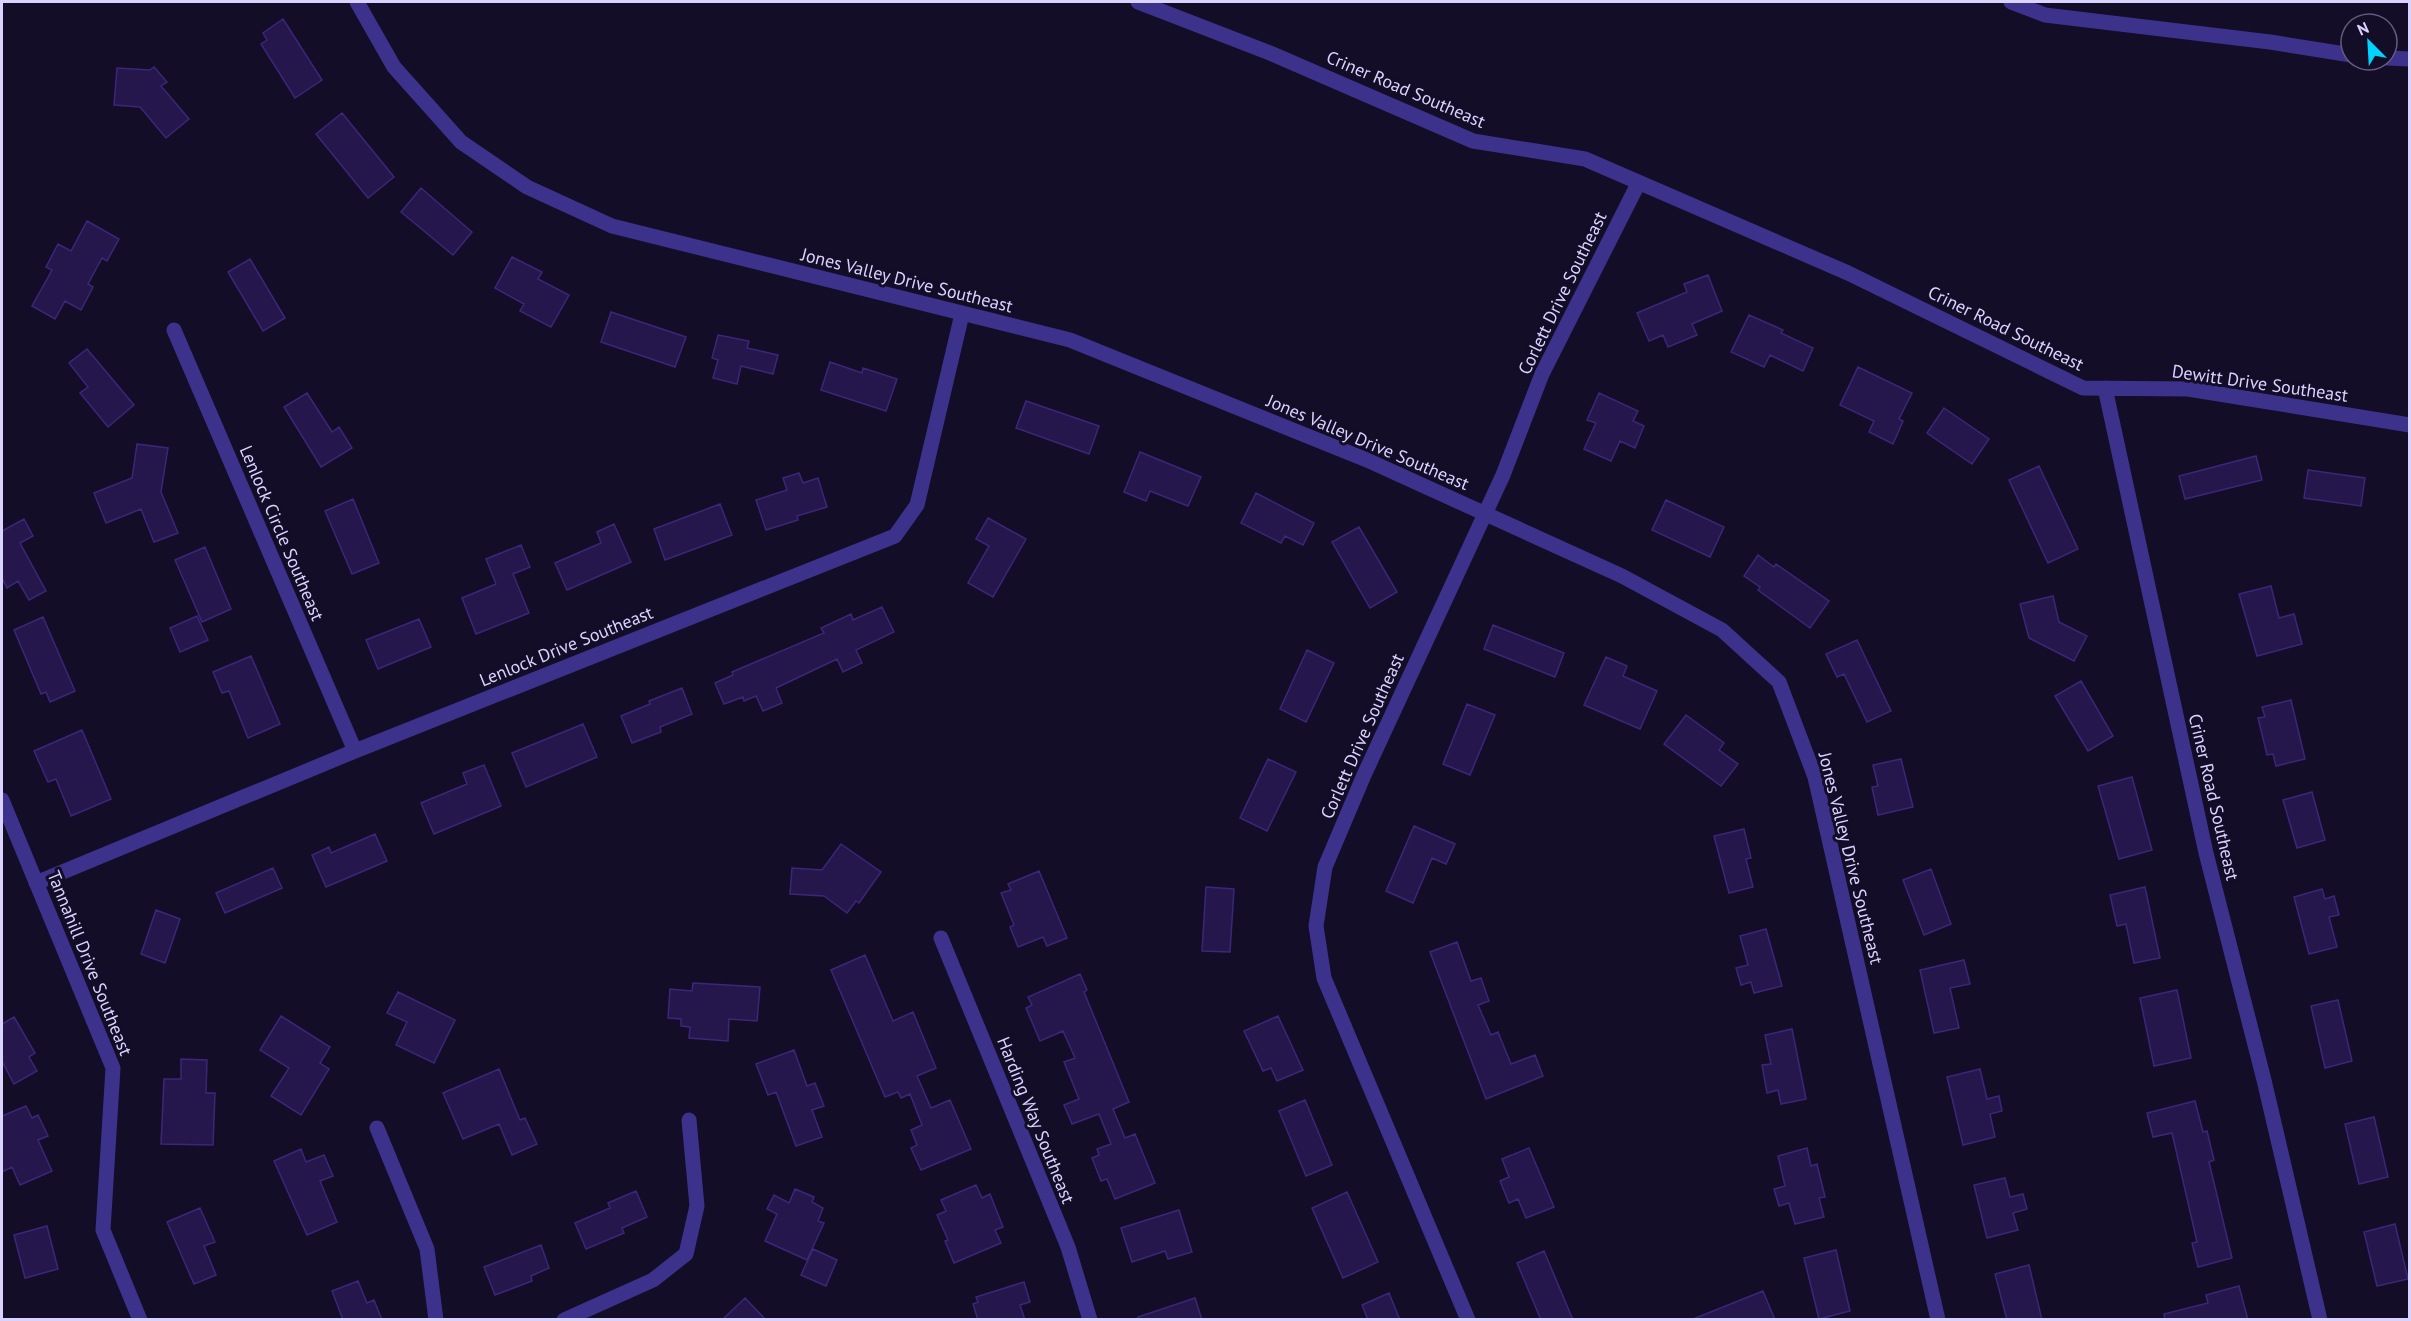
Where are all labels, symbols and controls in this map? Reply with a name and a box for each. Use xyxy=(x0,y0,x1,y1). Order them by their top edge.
north arrow xyxy=(2339,12,2399,72)
text: N xyxy=(2354,17,2372,40)
street label: Criner Road Southeast xyxy=(1323,45,1489,133)
street label: Corlett Drive Southeast xyxy=(1513,208,1611,378)
street label: Jones Valley Drive Southeast xyxy=(798,242,1015,317)
street label: Criner Road Southeast xyxy=(1924,280,2088,376)
street label: Dewitt Drive Southeast xyxy=(2170,359,2350,407)
street label: Jones Valley Drive Southeast xyxy=(1262,389,1473,495)
street label: Lenlock Circle Southeast xyxy=(235,442,329,624)
street label: Lenlock Drive Southeast xyxy=(476,601,656,691)
street label: Corlett Drive Southeast xyxy=(1315,650,1409,822)
street label: Criner Road Southeast xyxy=(2184,711,2244,883)
street label: Jones Valley Drive Southeast xyxy=(1813,749,1888,966)
street label: Tannahill Drive Southeast xyxy=(42,867,138,1059)
street label: Harding Way Southeast xyxy=(992,1033,1080,1207)

